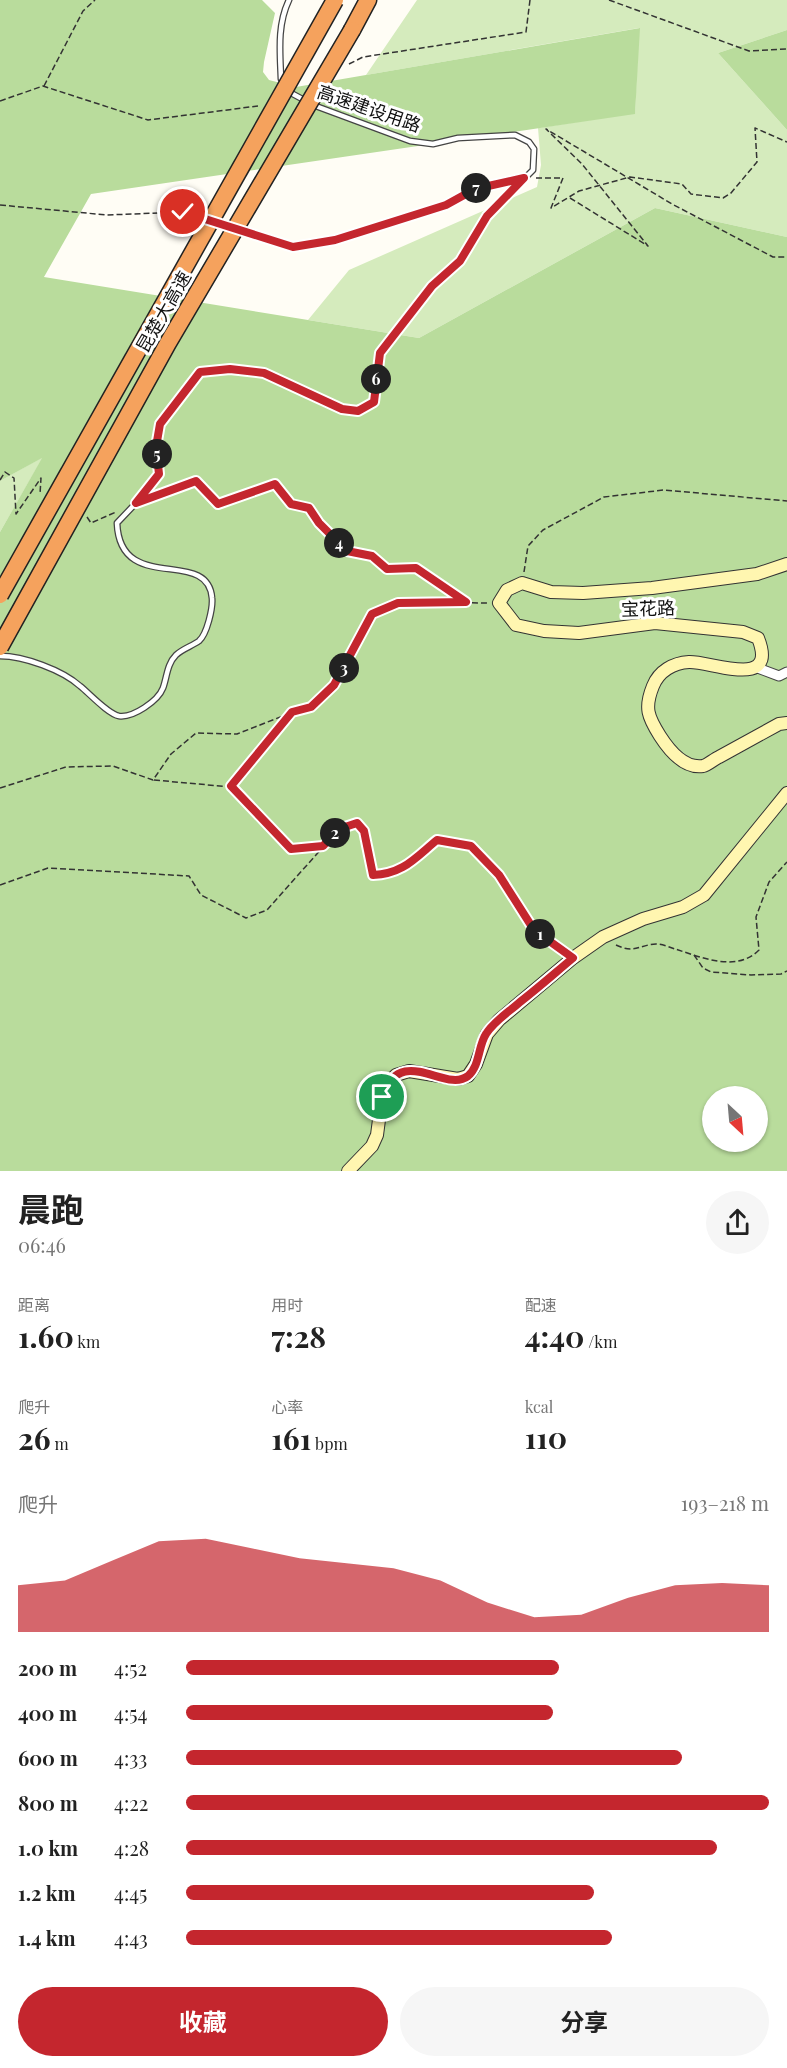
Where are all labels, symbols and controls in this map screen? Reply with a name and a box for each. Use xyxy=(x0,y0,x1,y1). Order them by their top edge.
street label: 高速建设用路 xyxy=(314,79,424,137)
pin: 7 xyxy=(461,173,491,203)
text: 7 xyxy=(472,177,480,198)
pin xyxy=(157,186,208,237)
icon: check xyxy=(166,195,199,228)
street label: 昆楚大高速 xyxy=(130,267,196,356)
pin: 6 xyxy=(361,364,391,394)
text: 6 xyxy=(372,368,380,389)
pin: 5 xyxy=(142,439,172,469)
text: 5 xyxy=(153,443,161,464)
pin: 4 xyxy=(324,528,354,558)
text: 4 xyxy=(335,532,343,553)
street label: 宝花路 xyxy=(621,595,675,621)
pin: 3 xyxy=(329,653,359,683)
text: 3 xyxy=(340,657,348,678)
pin: 2 xyxy=(320,818,350,848)
text: 2 xyxy=(331,822,339,843)
pin: 1 xyxy=(525,919,555,949)
text: 1 xyxy=(537,923,543,944)
pin xyxy=(356,1071,407,1122)
icon: arrive xyxy=(365,1080,398,1113)
north arrow xyxy=(702,1086,768,1152)
map controls xyxy=(702,1086,768,1152)
text: 晨跑 xyxy=(18,1186,84,1230)
button: share xyxy=(706,1191,769,1254)
text: 06:46 xyxy=(18,1231,66,1258)
text: 距离 xyxy=(18,1294,50,1315)
text: 用时 xyxy=(271,1294,303,1315)
text: 配速 xyxy=(525,1294,557,1315)
text: 1.60 xyxy=(18,1316,74,1356)
text: 7:28 xyxy=(271,1316,326,1356)
text: 4:40 xyxy=(525,1316,584,1356)
text: km xyxy=(74,1331,100,1352)
text: /km xyxy=(584,1331,617,1352)
text: 爬升 xyxy=(18,1396,50,1417)
text: 心率 xyxy=(271,1396,303,1417)
text: kcal xyxy=(525,1396,553,1417)
text: 110 xyxy=(525,1417,567,1457)
text: 26 xyxy=(18,1418,51,1458)
text: 161 xyxy=(271,1418,311,1458)
text: m xyxy=(51,1433,69,1454)
text: bpm xyxy=(311,1433,348,1454)
text: 193–218 m xyxy=(681,1489,769,1516)
text: 爬升 xyxy=(18,1490,58,1517)
text: 200 m xyxy=(18,1654,77,1681)
text: 4:52 xyxy=(114,1654,147,1681)
text: 400 m xyxy=(18,1699,77,1726)
text: 4:54 xyxy=(114,1699,147,1726)
text: 600 m xyxy=(18,1744,78,1771)
text: 4:33 xyxy=(114,1744,147,1771)
text: 800 m xyxy=(18,1789,78,1816)
text: 4:22 xyxy=(114,1789,148,1816)
text: 1.0 km xyxy=(18,1834,78,1861)
text: 4:28 xyxy=(114,1834,149,1861)
text: 1.2 km xyxy=(18,1879,76,1906)
text: 4:45 xyxy=(114,1879,147,1906)
text: 1.4 km xyxy=(18,1924,76,1951)
text: 4:43 xyxy=(114,1924,148,1951)
button: 收藏 xyxy=(18,1987,388,2056)
button: 分享 xyxy=(400,1987,769,2056)

